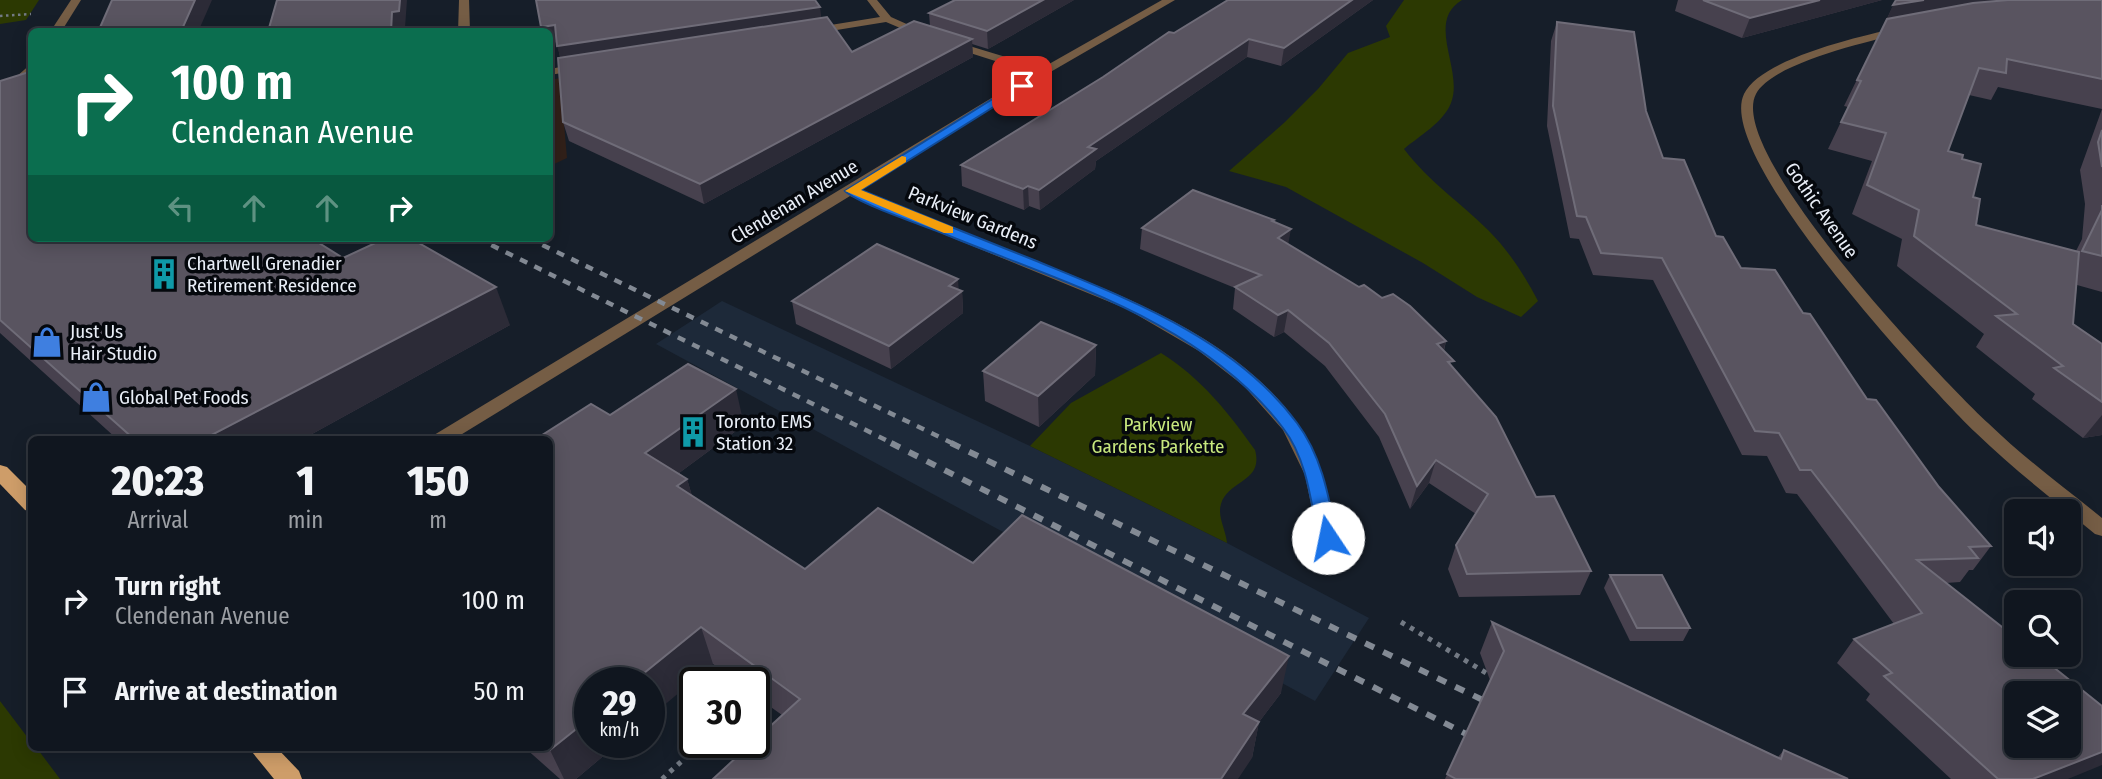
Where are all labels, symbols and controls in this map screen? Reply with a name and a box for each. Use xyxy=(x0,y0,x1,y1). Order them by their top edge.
text: 100 m xyxy=(171,53,293,112)
icon: right xyxy=(56,56,147,147)
pin xyxy=(992,56,1052,116)
icon: arrive xyxy=(1003,67,1041,105)
text: Clendenan Avenue xyxy=(171,113,414,151)
street label: Clendenan Avenue xyxy=(727,154,862,248)
street label: Gothic Avenue xyxy=(1780,158,1863,263)
street label: Parkview Gardens xyxy=(905,181,1041,254)
icon: left xyxy=(162,189,200,227)
icon: ahead xyxy=(235,189,273,227)
icon: ahead xyxy=(308,189,346,227)
icon: right xyxy=(381,189,419,227)
place label: Chartwell Grenadier Retirement Residence xyxy=(187,252,357,297)
building icon: Chartwell Grenadier Retirement Residence xyxy=(147,257,181,291)
place label: Just Us Hair Studio xyxy=(70,320,157,365)
shop icon: Just Us Hair Studio xyxy=(30,325,64,359)
shop icon: Global Pet Foods xyxy=(79,380,113,414)
place label: Global Pet Foods xyxy=(119,386,249,409)
place label: Toronto EMS Station 32 xyxy=(716,410,812,455)
park label: Parkview Gardens Parkette xyxy=(1092,413,1224,458)
building icon: Toronto EMS Station 32 xyxy=(676,415,710,449)
text: 20:23 xyxy=(112,456,204,506)
text: 1 xyxy=(296,456,315,506)
text: 150 xyxy=(407,456,469,506)
map controls xyxy=(2004,499,2081,758)
button: sound xyxy=(2004,499,2081,576)
position arrow xyxy=(1291,501,1365,575)
text: Arrival xyxy=(127,506,188,534)
text: min xyxy=(288,506,323,534)
text: m xyxy=(429,506,447,534)
text: Turn right xyxy=(115,571,221,602)
icon: right xyxy=(56,582,94,620)
text: 100 m xyxy=(462,585,525,616)
button: search xyxy=(2004,590,2081,667)
text: Clendenan Avenue xyxy=(115,602,290,630)
speed limit sign: 30 xyxy=(679,667,770,758)
icon: arrive xyxy=(56,673,94,711)
text: Arrive at destination xyxy=(115,676,338,707)
text: 50 m xyxy=(473,676,525,707)
button: layers xyxy=(2004,681,2081,758)
text: 29 xyxy=(602,682,637,724)
text: km/h xyxy=(599,719,640,741)

